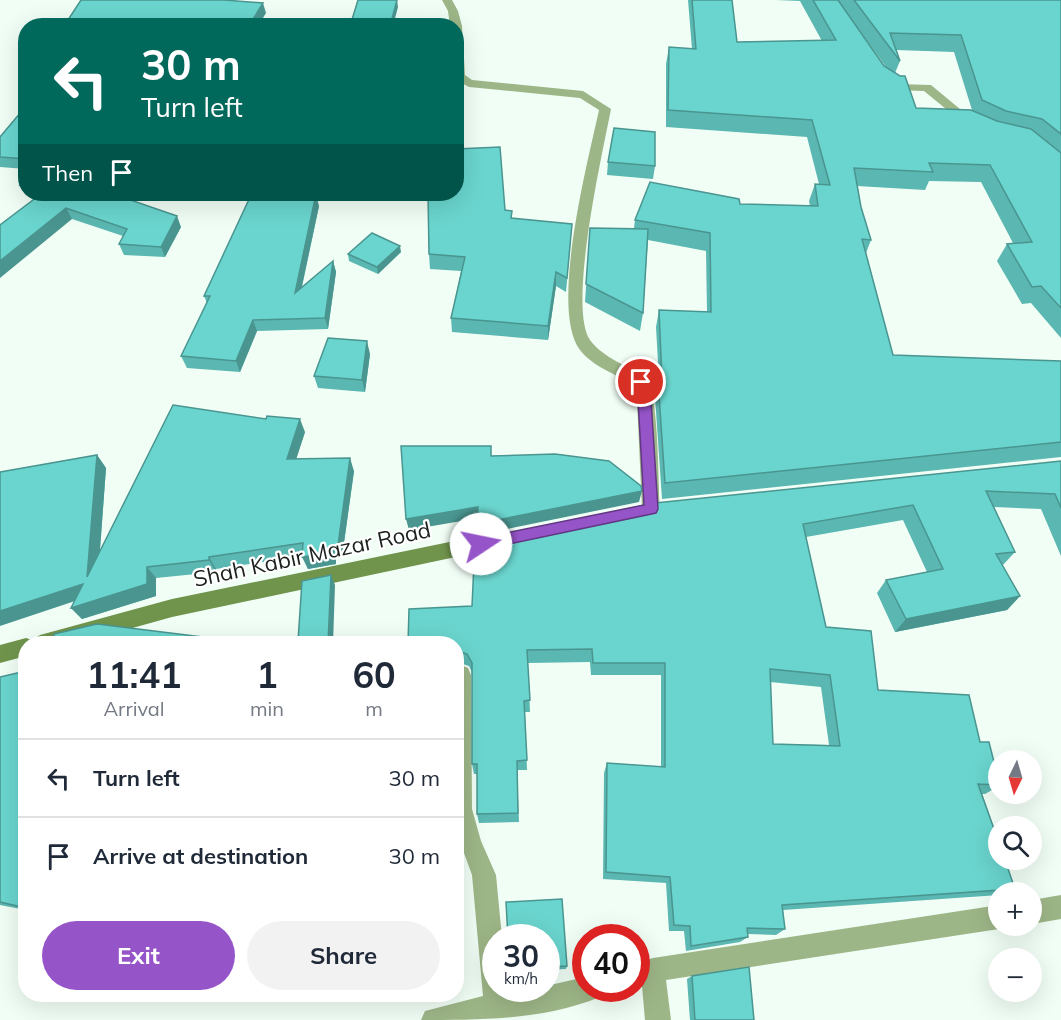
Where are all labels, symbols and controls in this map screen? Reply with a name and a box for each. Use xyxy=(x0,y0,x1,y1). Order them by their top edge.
text: 30 m xyxy=(141,38,241,91)
icon: left xyxy=(42,42,120,120)
text: Turn left xyxy=(141,90,243,124)
icon: arrive xyxy=(105,156,138,189)
text: Then xyxy=(42,159,93,187)
pin xyxy=(615,356,666,407)
icon: arrive xyxy=(624,365,657,398)
position arrow xyxy=(449,512,513,576)
street label: Shah Kabir Mazar Road xyxy=(191,515,433,593)
text: 11:41 xyxy=(86,652,182,697)
text: 1 xyxy=(256,652,278,697)
text: 60 xyxy=(352,652,396,697)
text: Arrival xyxy=(103,696,165,721)
text: min xyxy=(250,696,284,721)
text: m xyxy=(365,696,383,721)
north arrow xyxy=(988,750,1042,804)
map controls xyxy=(988,750,1042,1002)
icon: left xyxy=(42,762,75,795)
text: Turn left xyxy=(93,764,180,792)
text: 30 m xyxy=(389,764,440,792)
button: search xyxy=(988,816,1042,870)
icon: arrive xyxy=(42,840,75,873)
text: Arrive at destination xyxy=(93,842,308,870)
text: 30 m xyxy=(389,842,440,870)
button: + xyxy=(988,882,1042,936)
button: Exit xyxy=(42,921,235,990)
button: Share xyxy=(247,921,440,990)
speed limit sign: 40 xyxy=(572,924,650,1002)
text: 30 xyxy=(503,937,539,975)
button: − xyxy=(988,948,1042,1002)
text: km/h xyxy=(504,969,538,988)

